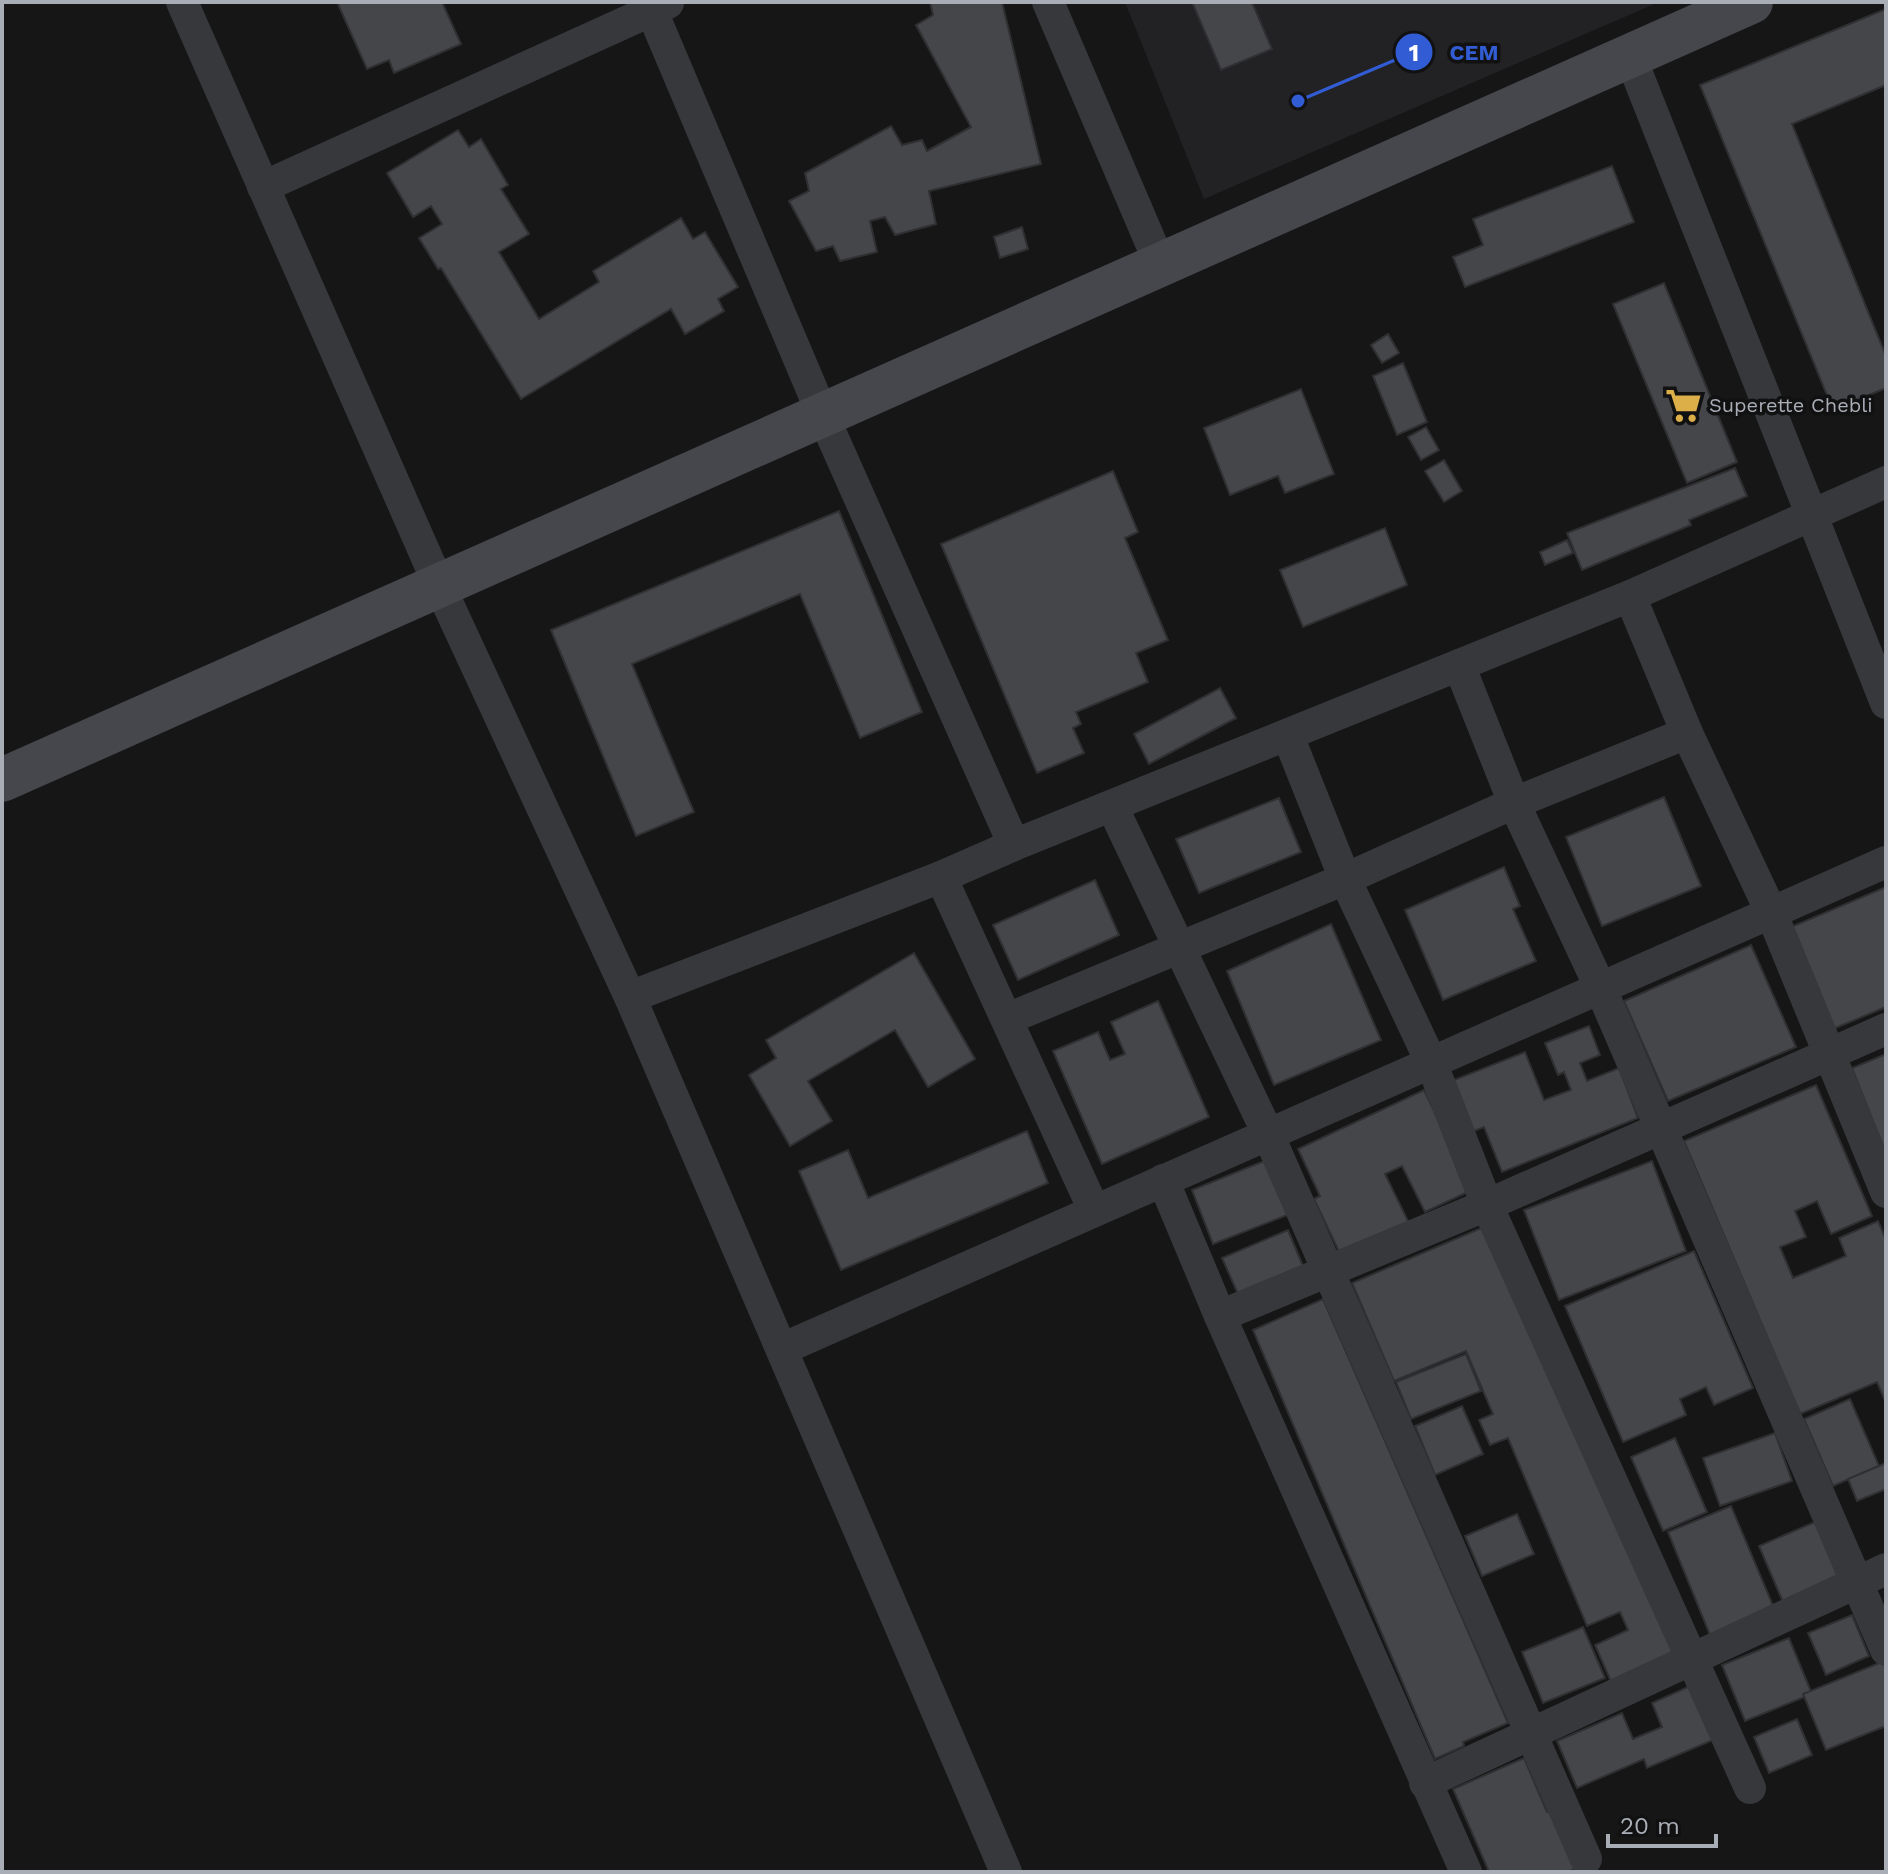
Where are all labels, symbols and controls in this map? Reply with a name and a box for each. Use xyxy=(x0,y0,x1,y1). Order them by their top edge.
callout: CEM xyxy=(1394,29,1515,75)
text: 1 xyxy=(1409,39,1419,67)
text: CEM xyxy=(1450,40,1498,65)
supermarket icon: Superette Chebli xyxy=(1664,386,1702,424)
place label: Superette Chebli xyxy=(1709,393,1873,417)
scale bar xyxy=(1608,1798,1716,1848)
text: 20 m xyxy=(1620,1812,1680,1840)

